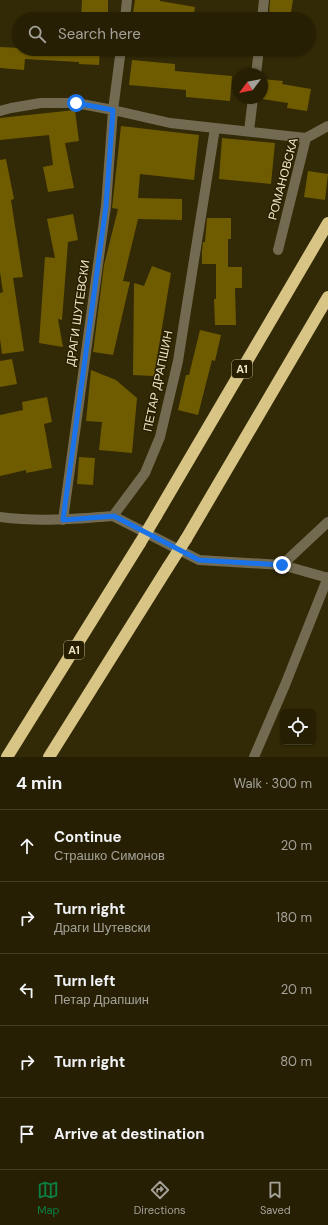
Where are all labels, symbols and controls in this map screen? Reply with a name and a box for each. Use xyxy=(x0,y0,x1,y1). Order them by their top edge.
search box xyxy=(12,12,316,56)
icon: search xyxy=(26,23,48,45)
text: Search here xyxy=(58,24,141,44)
north arrow xyxy=(232,68,268,104)
route start xyxy=(67,94,85,112)
street label: РОМАНОВСКА xyxy=(264,136,302,222)
street label: ДРАГИ ШУТЕВСКИ xyxy=(63,259,93,367)
street label: ПЕТАР ДРАПШИН xyxy=(139,329,177,433)
road number: A1 xyxy=(232,360,252,378)
route end xyxy=(273,556,291,574)
road number: A1 xyxy=(64,641,84,659)
map controls xyxy=(280,709,316,745)
button: locate xyxy=(280,709,316,745)
text: 4 min xyxy=(16,772,62,794)
text: Walk · 300 m xyxy=(234,775,312,792)
text: Continue xyxy=(54,827,122,847)
icon: ahead xyxy=(16,835,38,857)
text: 20 m xyxy=(281,837,312,854)
text: Страшко Симонов xyxy=(54,847,165,864)
text: Turn right xyxy=(54,899,125,919)
icon: right xyxy=(16,907,38,929)
text: 180 m xyxy=(276,909,312,926)
text: Драги Шутевски xyxy=(54,919,150,936)
text: Turn left xyxy=(54,971,115,991)
icon: left xyxy=(16,979,38,1001)
text: 20 m xyxy=(281,981,312,998)
text: Петар Драпшин xyxy=(54,991,149,1008)
icon: right xyxy=(16,1051,38,1073)
text: Turn right xyxy=(54,1052,125,1072)
text: 80 m xyxy=(280,1053,312,1070)
icon: arrive xyxy=(16,1123,38,1145)
text: Arrive at destination xyxy=(54,1124,205,1144)
tab: Map xyxy=(37,1179,59,1217)
tab: Directions xyxy=(134,1179,186,1217)
tab: Saved xyxy=(260,1179,291,1217)

